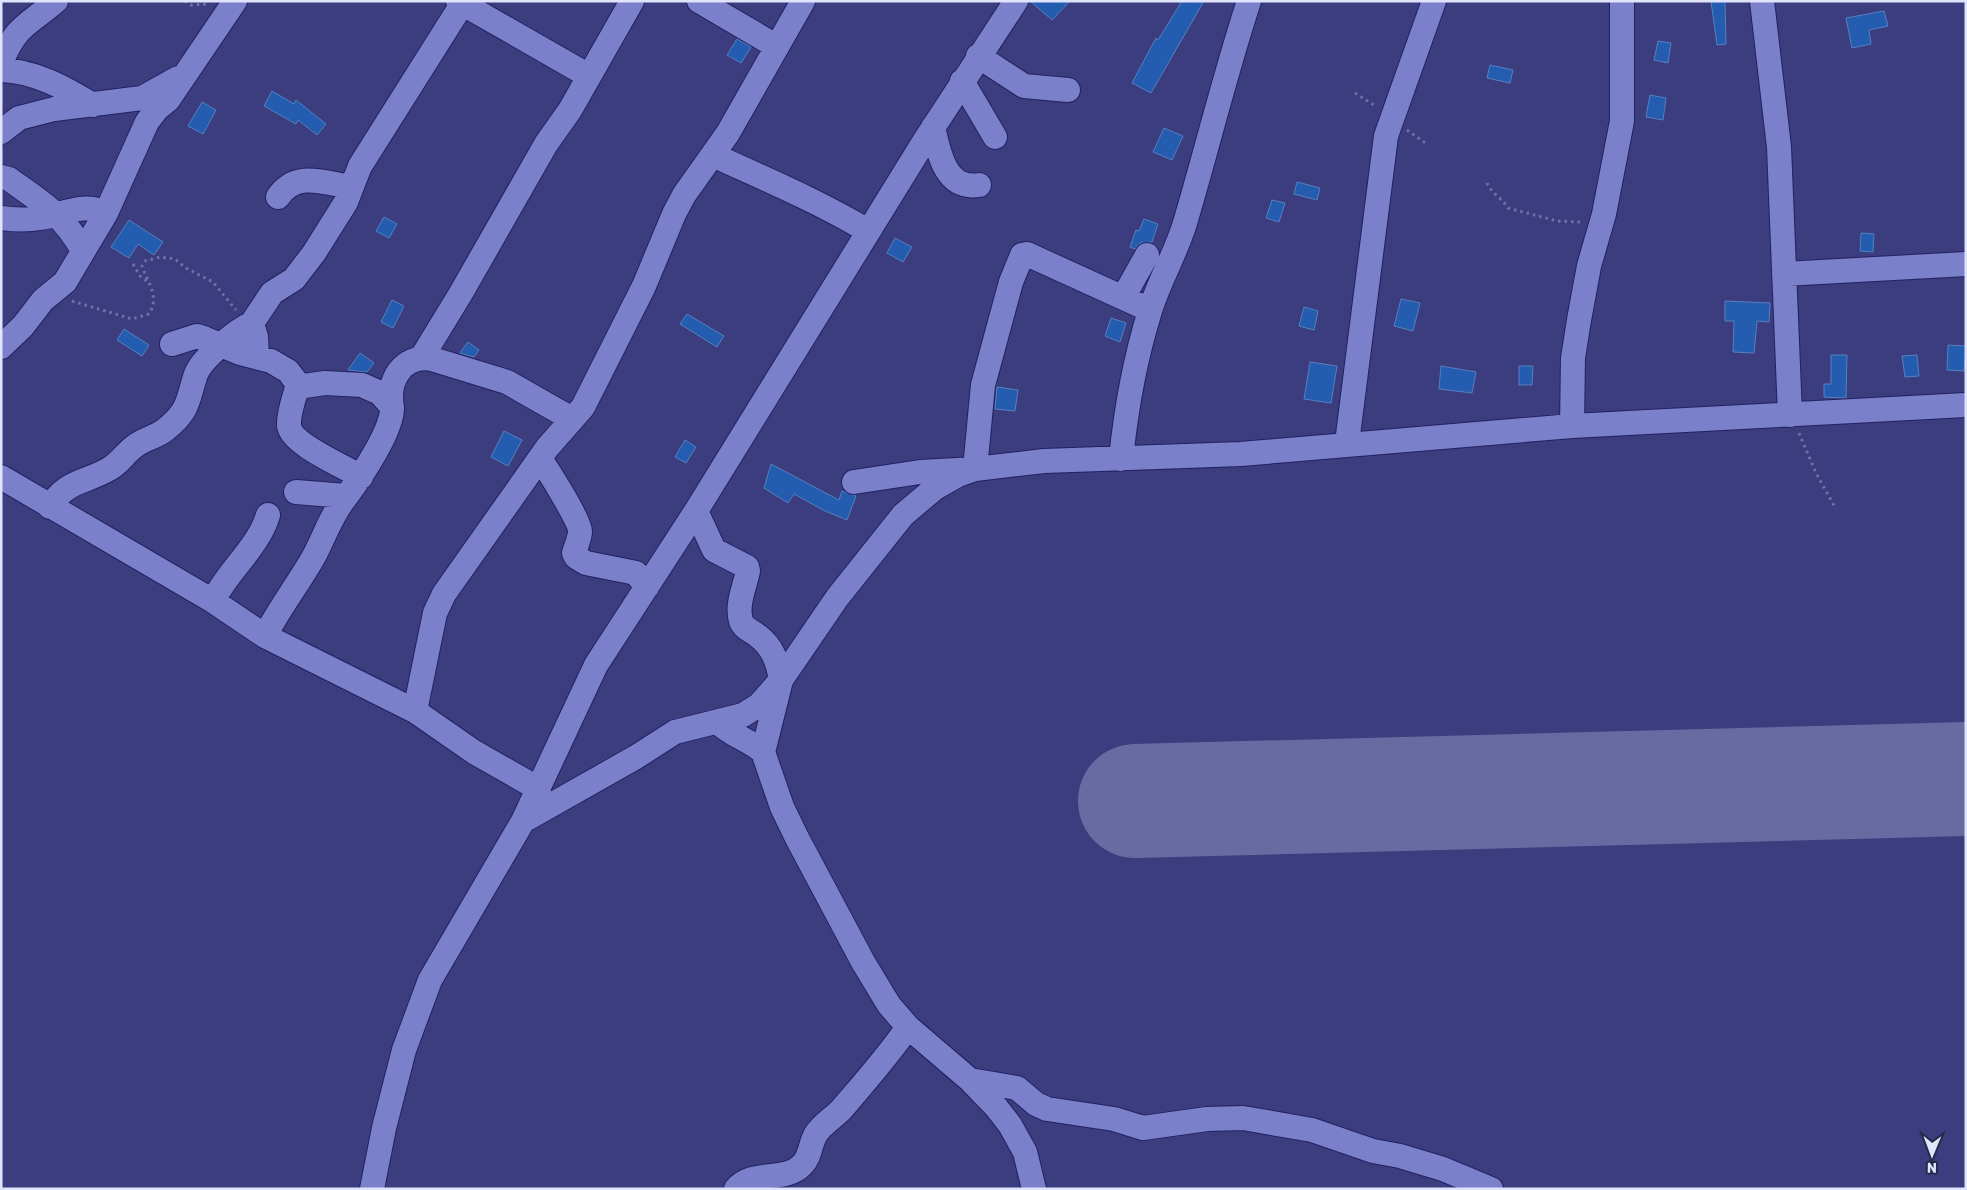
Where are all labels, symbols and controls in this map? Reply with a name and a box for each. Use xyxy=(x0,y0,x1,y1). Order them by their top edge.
north arrow xyxy=(1907,1130,1957,1180)
text: N xyxy=(1927,1159,1937,1176)

